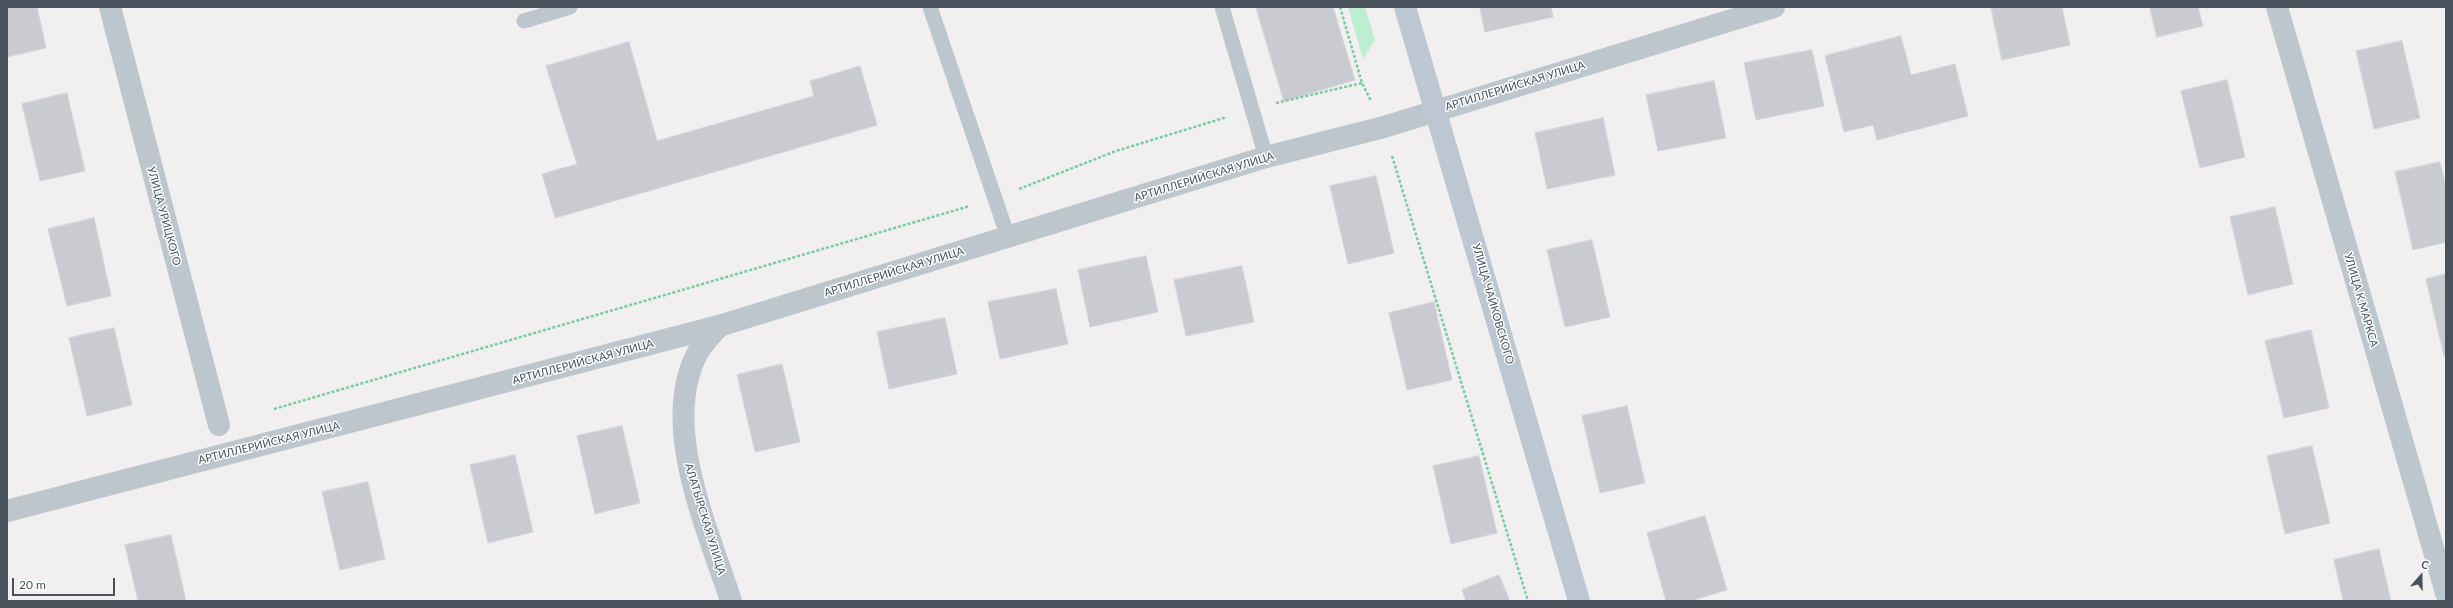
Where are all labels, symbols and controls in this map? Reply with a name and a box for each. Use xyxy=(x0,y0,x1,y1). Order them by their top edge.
street label: АРТИЛЛЕРИЙСКАЯ УЛИЦА xyxy=(1443,58,1587,114)
street label: АРТИЛЛЕРИЙСКАЯ УЛИЦА xyxy=(1132,149,1276,205)
street label: УЛИЦА УРИЦКОГО xyxy=(144,165,184,267)
street label: УЛИЦА ЧАЙКОВСКОГО xyxy=(1469,242,1517,366)
street label: АРТИЛЛЕРИЙСКАЯ УЛИЦА xyxy=(822,244,966,300)
street label: УЛИЦА К.МАРКСА xyxy=(2341,251,2381,349)
street label: АРТИЛЛЕРИЙСКАЯ УЛИЦА xyxy=(511,337,655,387)
street label: АРТИЛЛЕРИЙСКАЯ УЛИЦА xyxy=(197,419,341,467)
street label: АЛАТЫРСКАЯ УЛИЦА xyxy=(682,462,728,576)
north arrow xyxy=(2401,556,2441,596)
text: С xyxy=(2420,557,2431,572)
scale bar xyxy=(14,570,117,596)
text: 20 m xyxy=(19,577,46,592)

